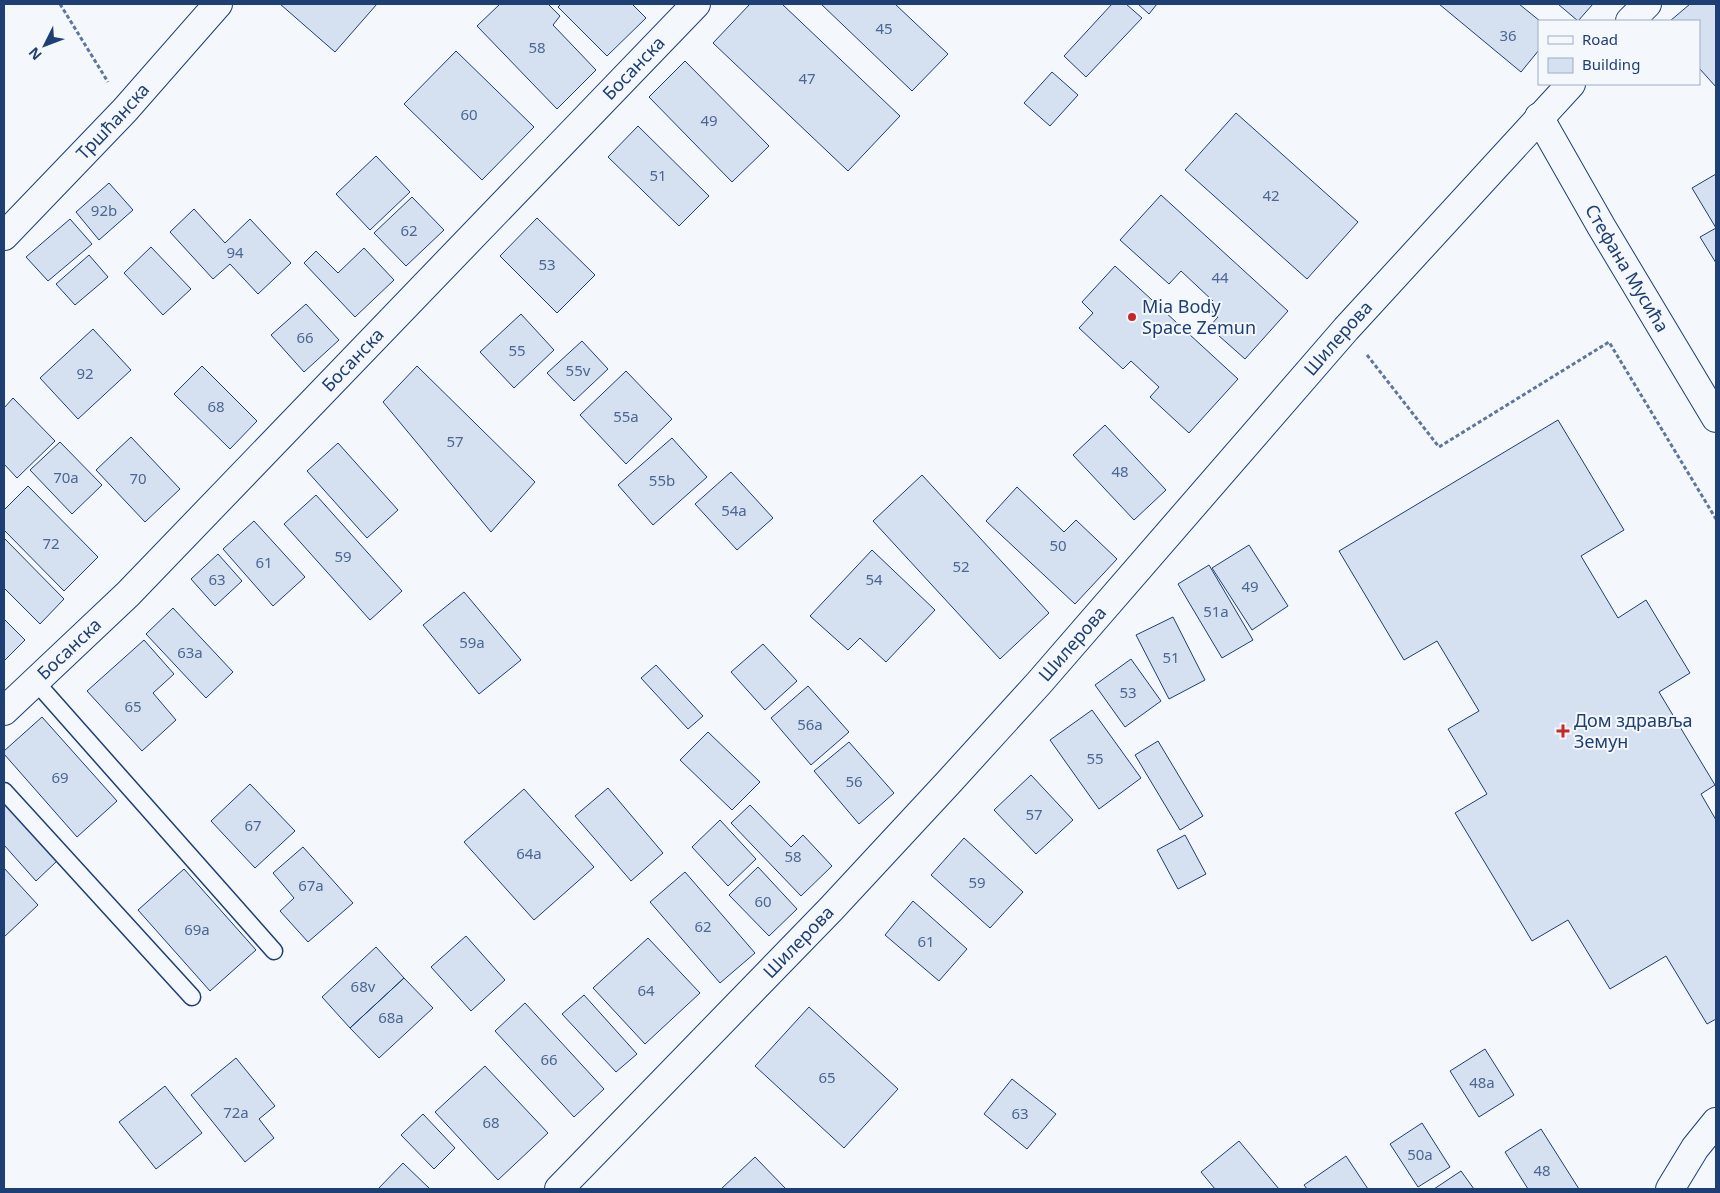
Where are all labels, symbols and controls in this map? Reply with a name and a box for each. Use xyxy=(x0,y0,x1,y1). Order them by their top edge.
house number: 45 xyxy=(875,18,893,38)
north arrow xyxy=(20,20,70,70)
legend xyxy=(1538,20,1700,85)
house number: 36 xyxy=(1499,25,1517,45)
text: Road xyxy=(1582,29,1618,49)
street label: Босанска xyxy=(597,31,670,105)
house number: 58 xyxy=(528,37,546,57)
text: N xyxy=(24,43,46,65)
text: Building xyxy=(1582,54,1640,74)
house number: 47 xyxy=(798,68,816,88)
street label: Тршћанска xyxy=(71,78,154,165)
house number: 60 xyxy=(460,104,478,124)
house number: 49 xyxy=(700,110,718,130)
house number: 51 xyxy=(649,165,667,185)
house number: 42 xyxy=(1262,185,1280,205)
house number: 92b xyxy=(91,200,117,220)
street label: Стефана Мусића xyxy=(1580,200,1675,336)
house number: 62 xyxy=(400,220,418,240)
house number: 94 xyxy=(226,242,244,262)
house number: 53 xyxy=(538,254,556,274)
house number: 44 xyxy=(1211,267,1229,287)
place label: Mia Body Space Zemun xyxy=(1142,294,1256,339)
street label: Шилерова xyxy=(1298,295,1377,380)
marker: Mia Body Space Zemun xyxy=(1126,311,1138,323)
street label: Босанска xyxy=(316,322,389,397)
house number: 66 xyxy=(296,327,314,347)
house number: 55 xyxy=(508,340,526,360)
house number: 55v xyxy=(566,360,591,380)
house number: 92 xyxy=(76,363,94,383)
house number: 68 xyxy=(207,396,225,416)
house number: 55a xyxy=(613,406,639,426)
house number: 57 xyxy=(446,431,464,451)
house number: 48 xyxy=(1111,461,1129,481)
house number: 70a xyxy=(53,467,79,487)
house number: 70 xyxy=(129,468,147,488)
house number: 55b xyxy=(649,470,675,490)
house number: 54a xyxy=(721,500,747,520)
house number: 72 xyxy=(42,533,60,553)
house number: 50 xyxy=(1049,535,1067,555)
house number: 59 xyxy=(334,546,352,566)
house number: 61 xyxy=(255,552,273,572)
house number: 52 xyxy=(952,556,970,576)
house number: 63 xyxy=(208,569,226,589)
house number: 54 xyxy=(865,569,883,589)
house number: 49 xyxy=(1241,576,1259,596)
street label: Шилерова xyxy=(1033,601,1111,686)
house number: 51a xyxy=(1203,601,1229,621)
street label: Босанска xyxy=(32,612,106,685)
house number: 59a xyxy=(459,632,485,652)
house number: 63a xyxy=(177,642,203,662)
house number: 51 xyxy=(1162,647,1180,667)
house number: 53 xyxy=(1119,682,1137,702)
house number: 65 xyxy=(124,696,142,716)
place label: Дом здравља Земун xyxy=(1574,708,1693,753)
house number: 56a xyxy=(797,714,823,734)
marker: Дом здравља Земун xyxy=(1556,724,1570,738)
house number: 55 xyxy=(1086,748,1104,768)
house number: 69 xyxy=(51,767,69,787)
house number: 56 xyxy=(845,771,863,791)
house number: 57 xyxy=(1025,804,1043,824)
house number: 67 xyxy=(244,815,262,835)
house number: 64a xyxy=(516,843,542,863)
house number: 58 xyxy=(784,846,802,866)
house number: 59 xyxy=(968,872,986,892)
house number: 67a xyxy=(298,875,324,895)
house number: 60 xyxy=(754,891,772,911)
street label: Шилерова xyxy=(757,900,839,983)
house number: 62 xyxy=(694,916,712,936)
house number: 69a xyxy=(184,919,210,939)
house number: 61 xyxy=(917,931,935,951)
house number: 68v xyxy=(351,976,376,996)
house number: 64 xyxy=(637,980,655,1000)
house number: 68a xyxy=(378,1007,404,1027)
house number: 66 xyxy=(540,1049,558,1069)
house number: 65 xyxy=(818,1067,836,1087)
house number: 48a xyxy=(1469,1072,1495,1092)
house number: 72a xyxy=(223,1102,249,1122)
house number: 63 xyxy=(1011,1103,1029,1123)
house number: 68 xyxy=(482,1112,500,1132)
house number: 50a xyxy=(1407,1144,1433,1164)
house number: 48 xyxy=(1533,1160,1551,1180)

